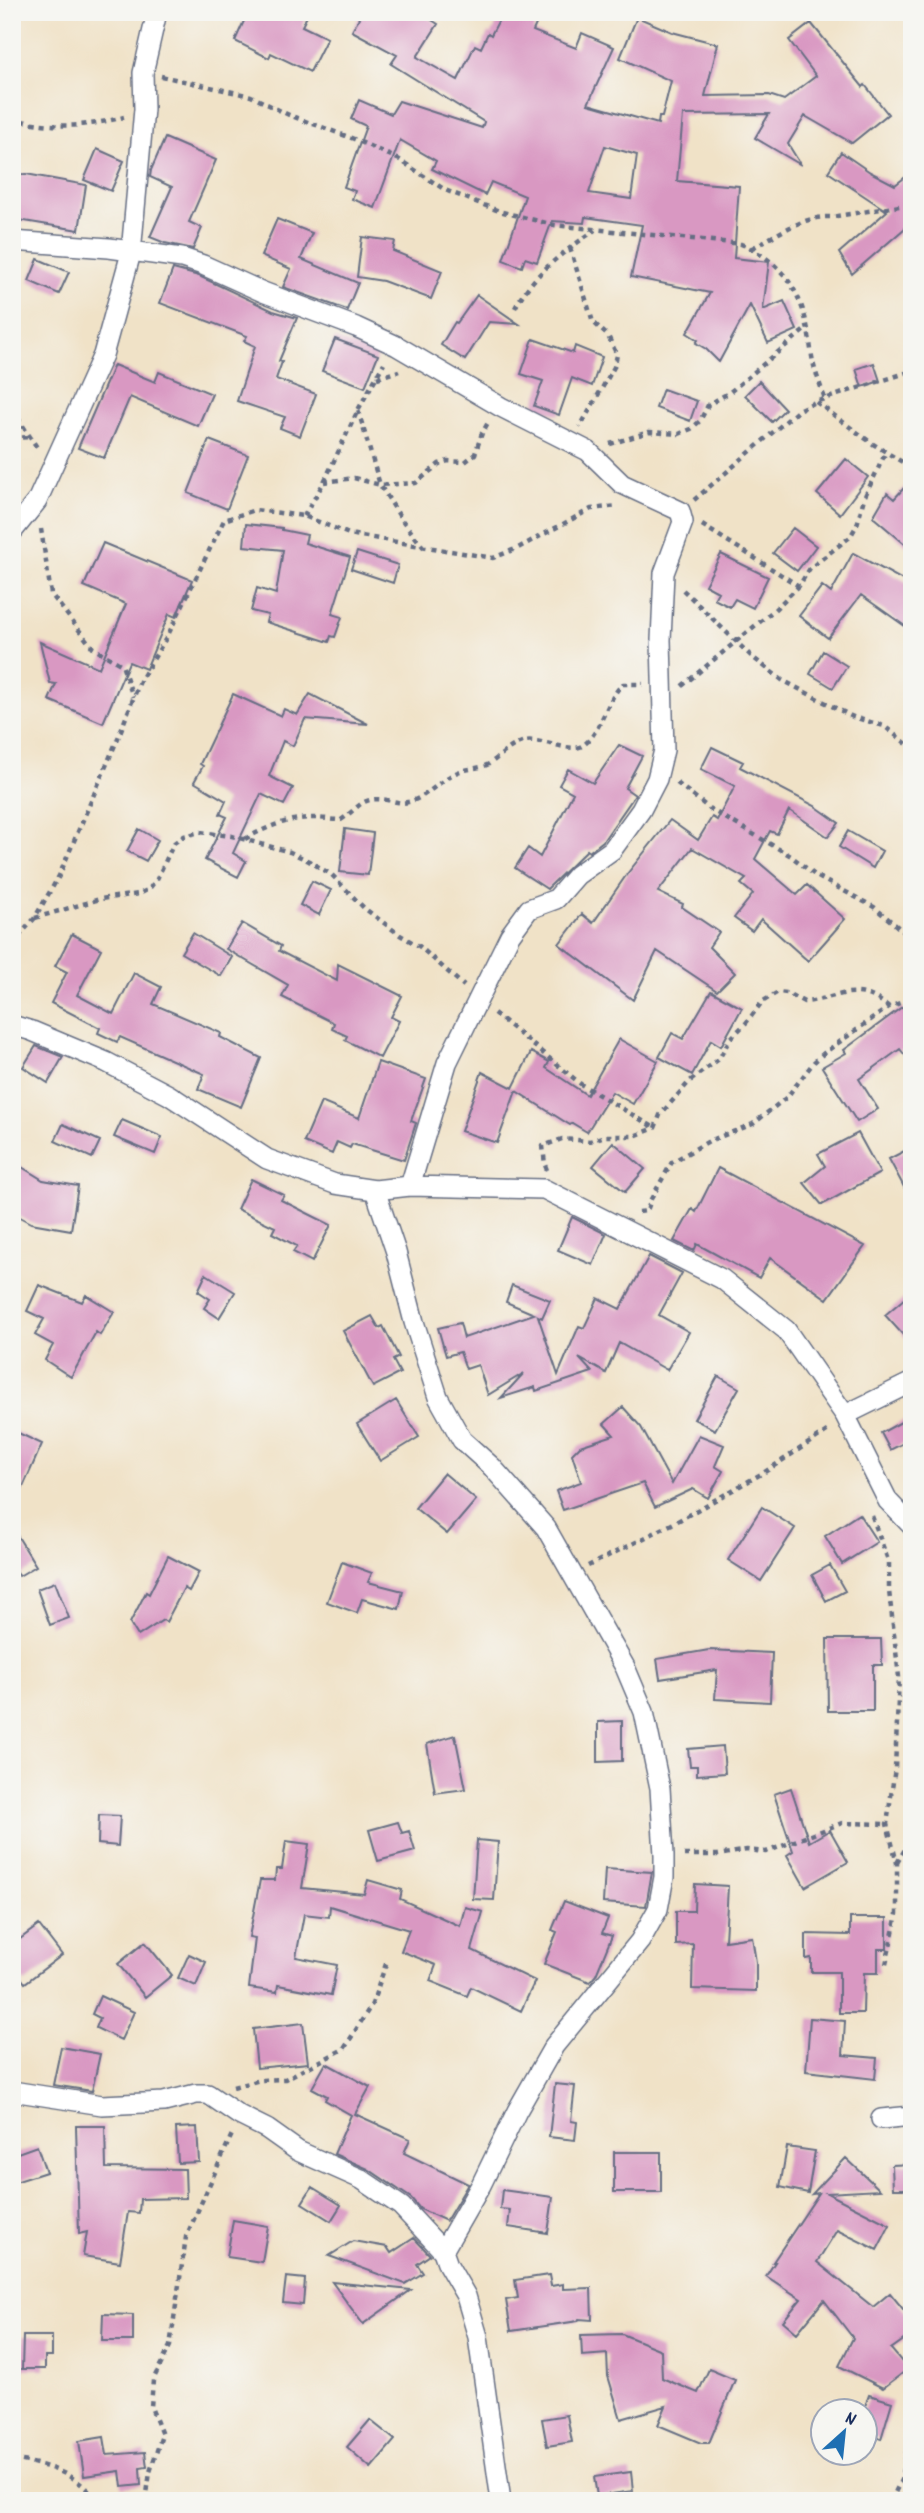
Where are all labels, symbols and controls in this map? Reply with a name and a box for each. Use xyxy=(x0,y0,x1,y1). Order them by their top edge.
north arrow xyxy=(808,2398,878,2468)
text: N xyxy=(840,2406,860,2434)

